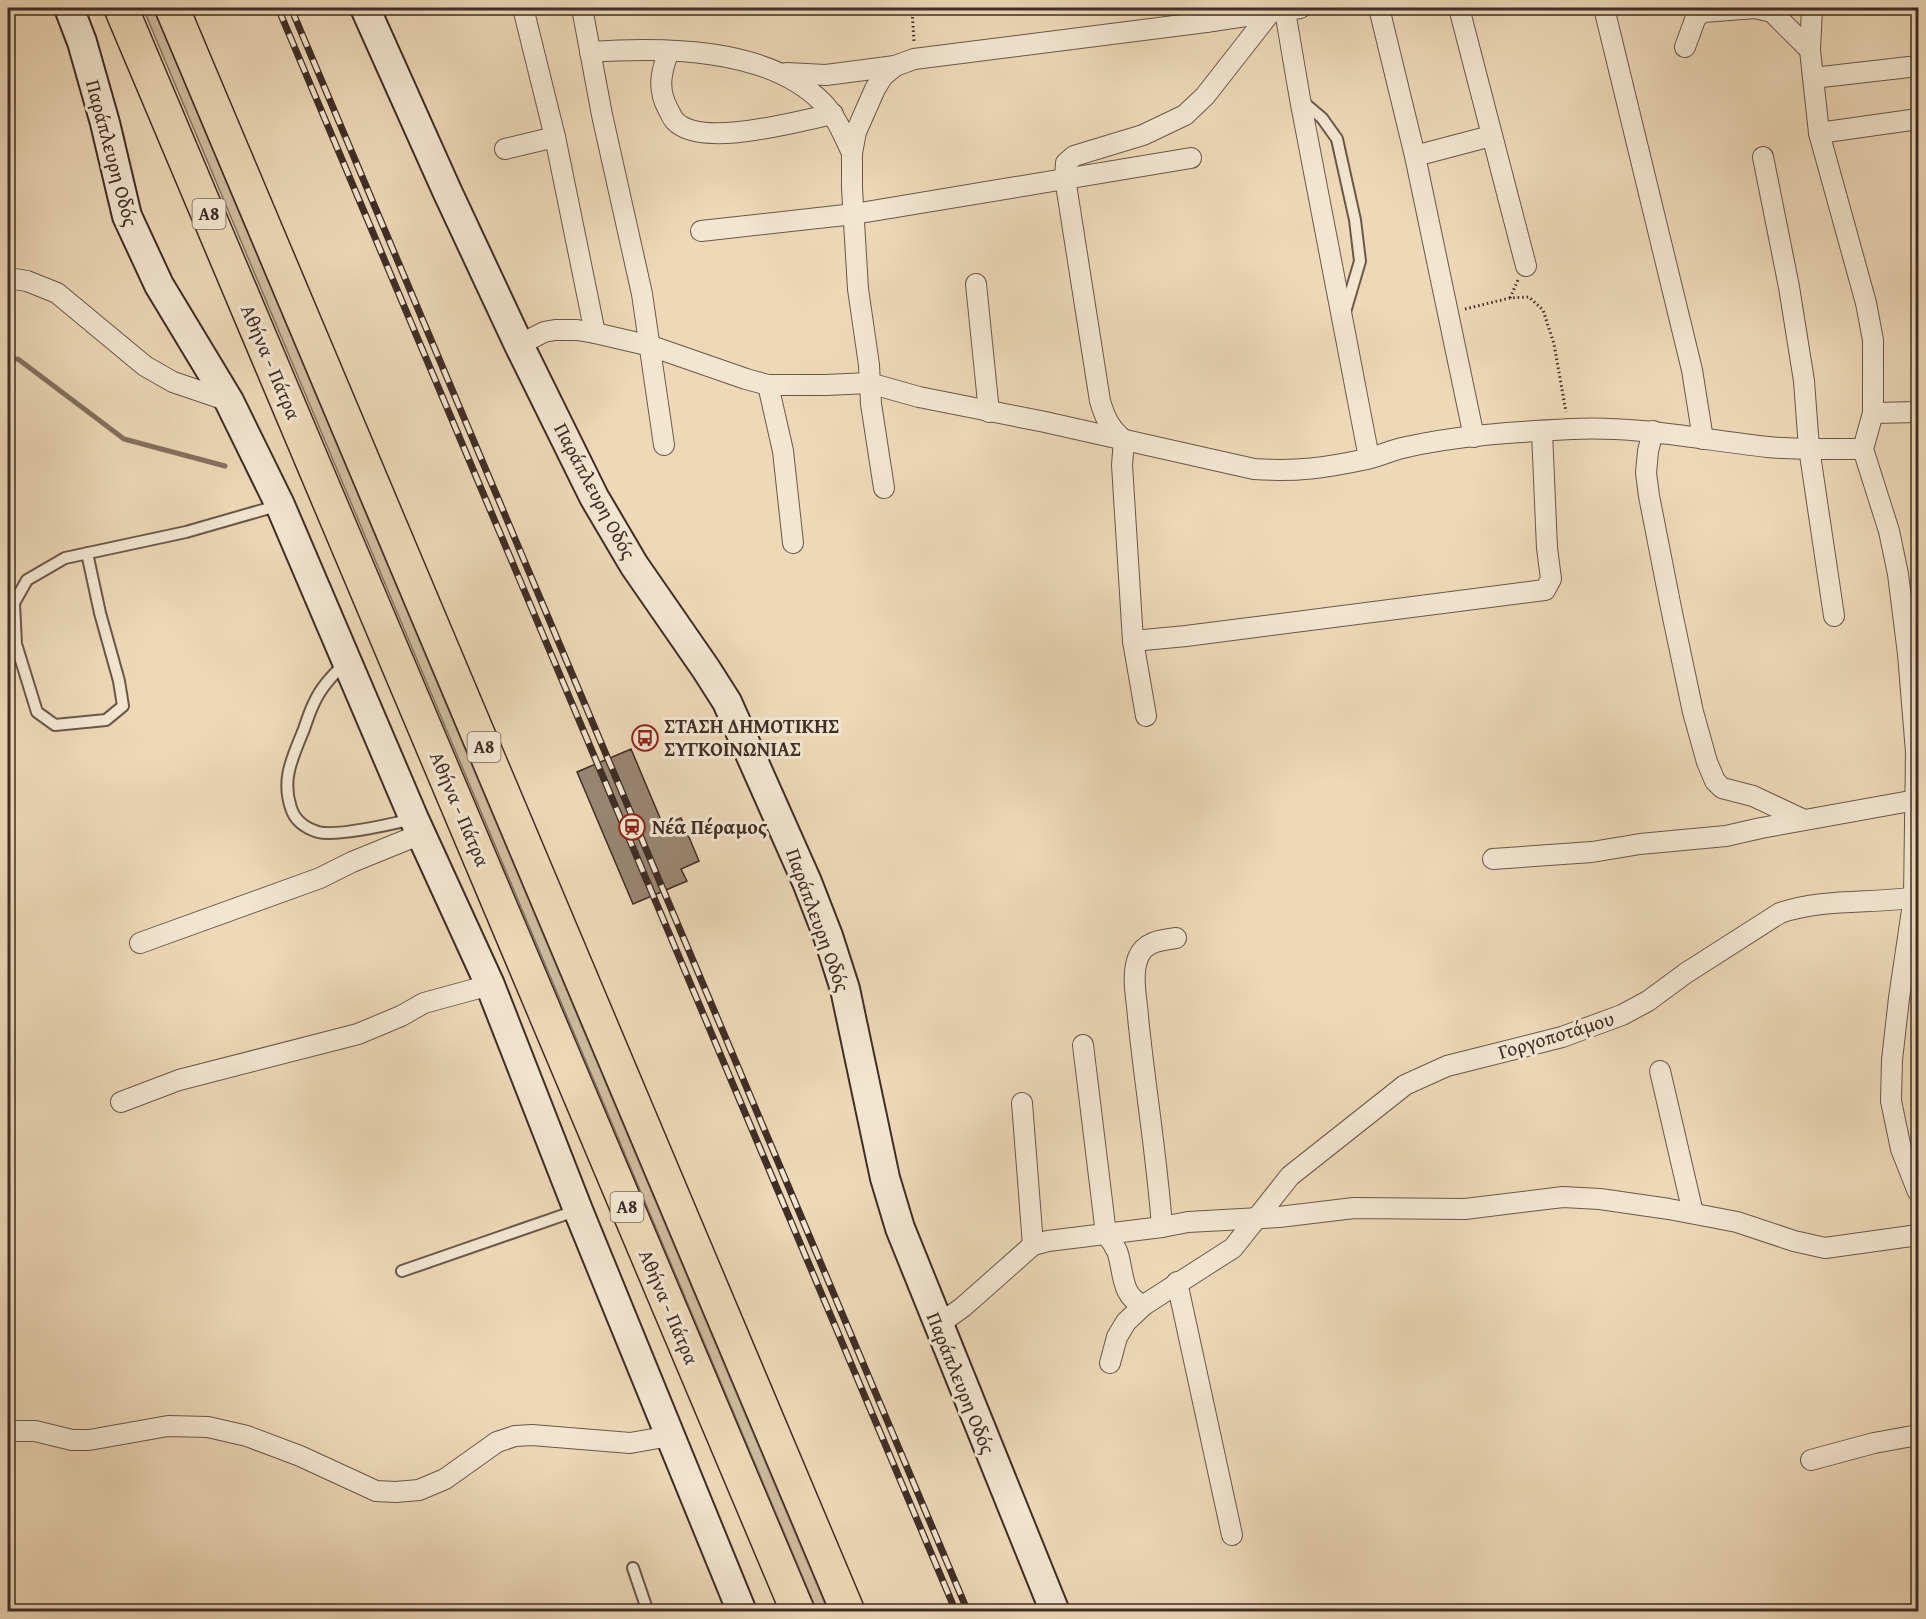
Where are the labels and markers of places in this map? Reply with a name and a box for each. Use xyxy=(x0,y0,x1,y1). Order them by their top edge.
place label: ΣΤΑΣΗ ΔΗΜΟΤΙΚΗΣ ΣΥΓΚΟΙΝΩΝΙΑΣ xyxy=(664,711,839,763)
bus stop icon: ΣΤΑΣΗ ΔΗΜΟΤΙΚΗΣ ΣΥΓΚΟΙΝΩΝΙΑΣ xyxy=(630,723,660,753)
station icon: Νέα Πέραμος xyxy=(617,812,647,842)
place label: Νέα Πέραμος xyxy=(652,812,768,841)

